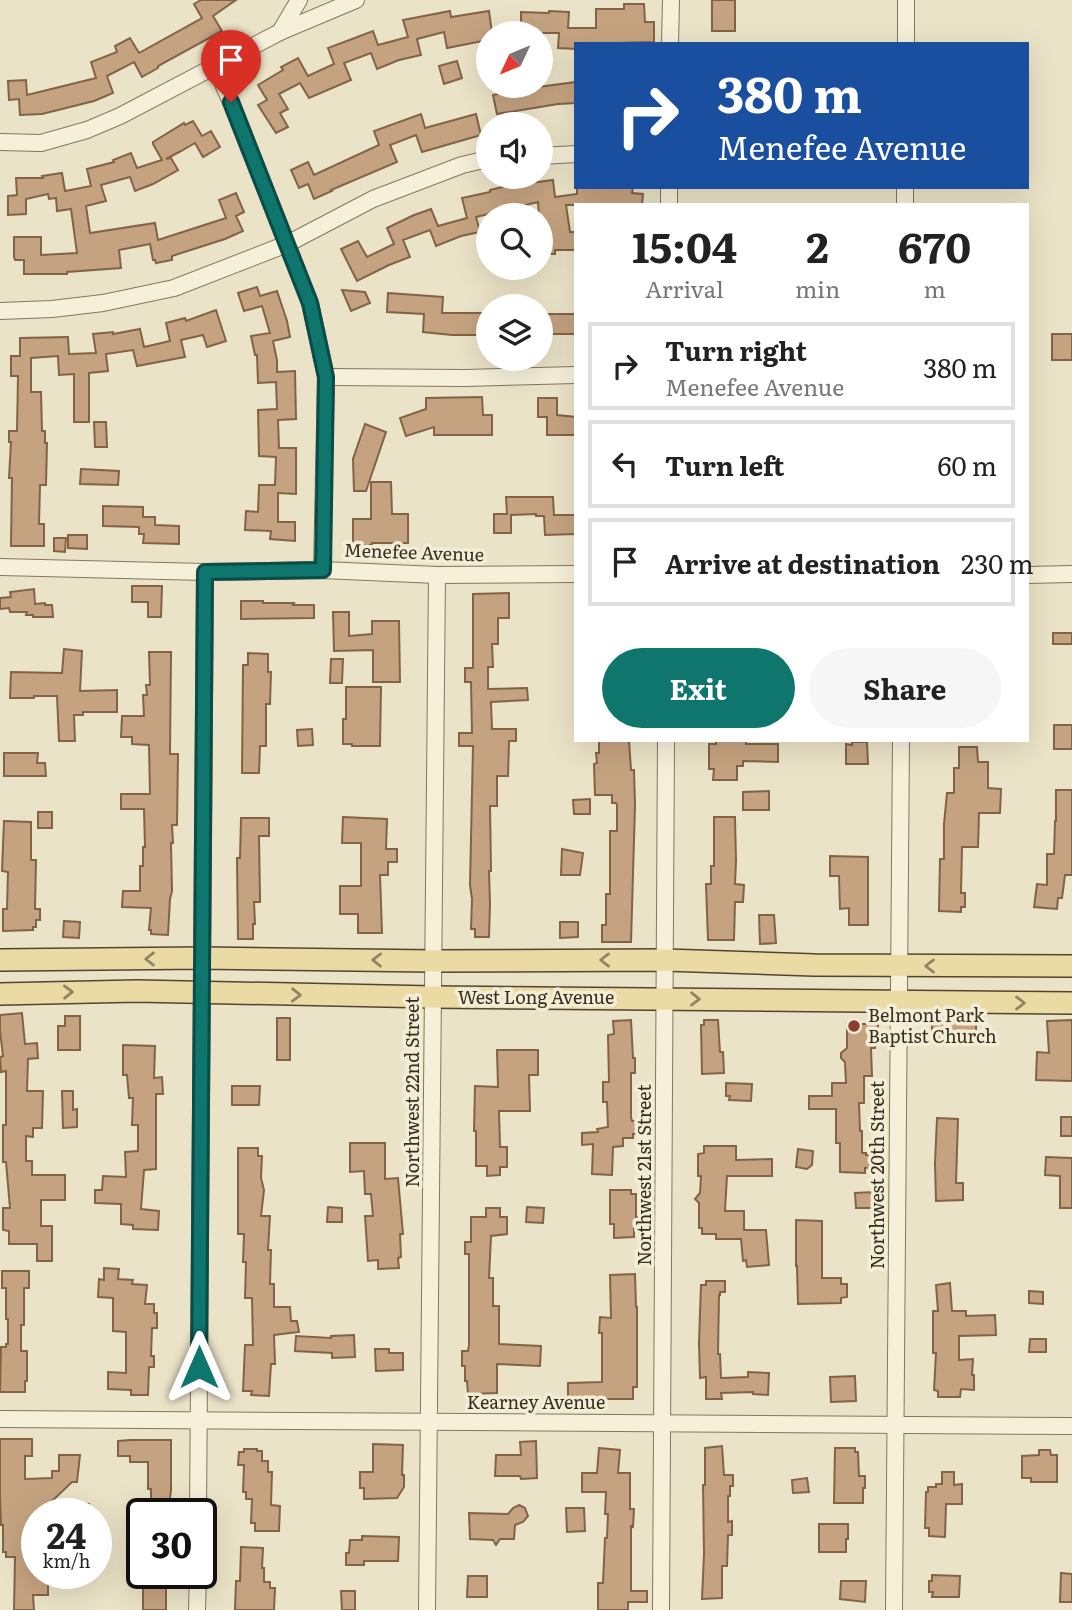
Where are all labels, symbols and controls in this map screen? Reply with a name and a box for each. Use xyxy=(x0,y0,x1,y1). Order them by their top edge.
north arrow xyxy=(476,21,553,98)
map controls xyxy=(476,21,553,371)
pin xyxy=(201,30,261,102)
icon: arrive xyxy=(212,41,250,79)
text: 380 m xyxy=(717,55,862,128)
icon: right xyxy=(602,70,693,161)
button: sound xyxy=(476,112,553,189)
text: Menefee Avenue xyxy=(717,122,966,170)
button: search xyxy=(476,203,553,280)
text: 15:04 xyxy=(632,214,737,276)
text: 2 xyxy=(806,214,829,276)
text: 670 xyxy=(898,214,971,276)
text: Arrival xyxy=(645,271,724,305)
text: min xyxy=(795,271,840,305)
text: m xyxy=(923,271,946,305)
button: layers xyxy=(476,294,553,371)
text: Turn right xyxy=(665,330,807,369)
icon: right xyxy=(606,347,644,385)
text: 380 m xyxy=(923,347,997,386)
text: Menefee Avenue xyxy=(665,369,844,403)
icon: left xyxy=(606,445,644,483)
text: Turn left xyxy=(665,445,784,484)
text: 60 m xyxy=(938,445,997,484)
street label: Menefee Avenue xyxy=(343,536,485,567)
icon: arrive xyxy=(606,543,644,581)
text: Arrive at destination xyxy=(665,543,940,582)
text: 230 m xyxy=(961,543,1034,582)
button: Exit xyxy=(602,648,795,728)
button: Share xyxy=(809,648,1001,728)
one-way arrow xyxy=(144,951,155,967)
one-way arrow xyxy=(372,952,382,968)
one-way arrow xyxy=(599,952,610,968)
one-way arrow xyxy=(925,958,935,974)
street label: West Long Avenue xyxy=(458,983,614,1010)
one-way arrow xyxy=(63,985,74,1000)
one-way arrow xyxy=(290,987,301,1002)
one-way arrow xyxy=(689,992,700,1007)
one-way arrow xyxy=(1015,995,1026,1011)
street label: Northwest 22nd Street xyxy=(398,996,425,1187)
place label: Belmont Park Baptist Church xyxy=(868,1001,997,1049)
marker: Belmont Park Baptist Church xyxy=(846,1018,862,1034)
street label: Northwest 20th Street xyxy=(863,1080,890,1269)
street label: Northwest 21st Street xyxy=(630,1084,657,1266)
position arrow xyxy=(162,1330,236,1404)
street label: Kearney Avenue xyxy=(467,1388,605,1415)
speed limit sign: 30 xyxy=(126,1498,217,1589)
text: 24 xyxy=(47,1508,86,1560)
text: km/h xyxy=(43,1547,90,1574)

